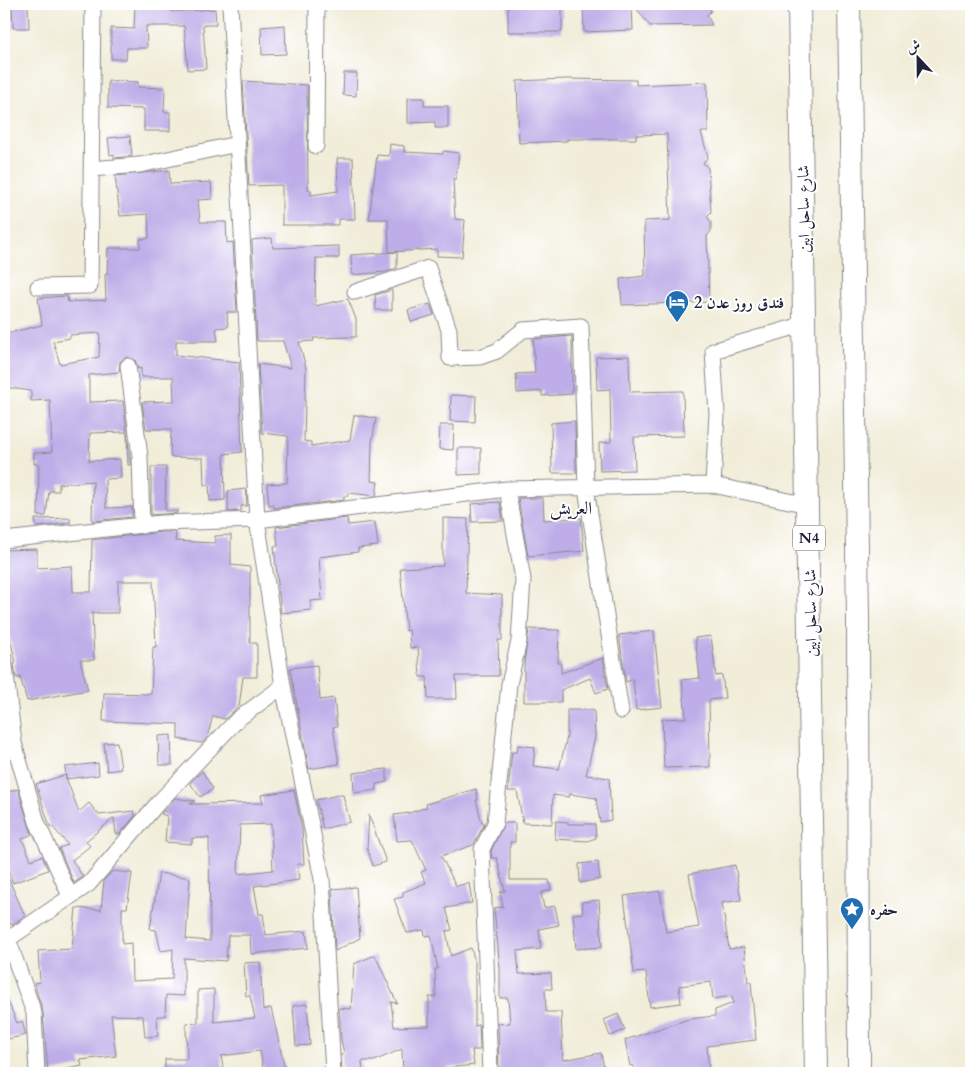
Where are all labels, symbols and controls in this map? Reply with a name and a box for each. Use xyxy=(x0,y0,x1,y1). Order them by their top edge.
north arrow xyxy=(892,32,942,82)
text: ش xyxy=(903,35,923,58)
street label: شارع ساحل ابين xyxy=(792,165,818,253)
hotel icon: فندق روز عدن 2 xyxy=(664,289,690,323)
place label: فندق روز عدن 2 xyxy=(694,292,784,314)
district label: العريش xyxy=(550,496,592,521)
road number: N4 xyxy=(793,526,825,550)
street label: شارع ساحل ابين xyxy=(799,569,825,657)
place icon: حفره xyxy=(839,896,865,930)
place label: حفره xyxy=(870,899,898,921)

